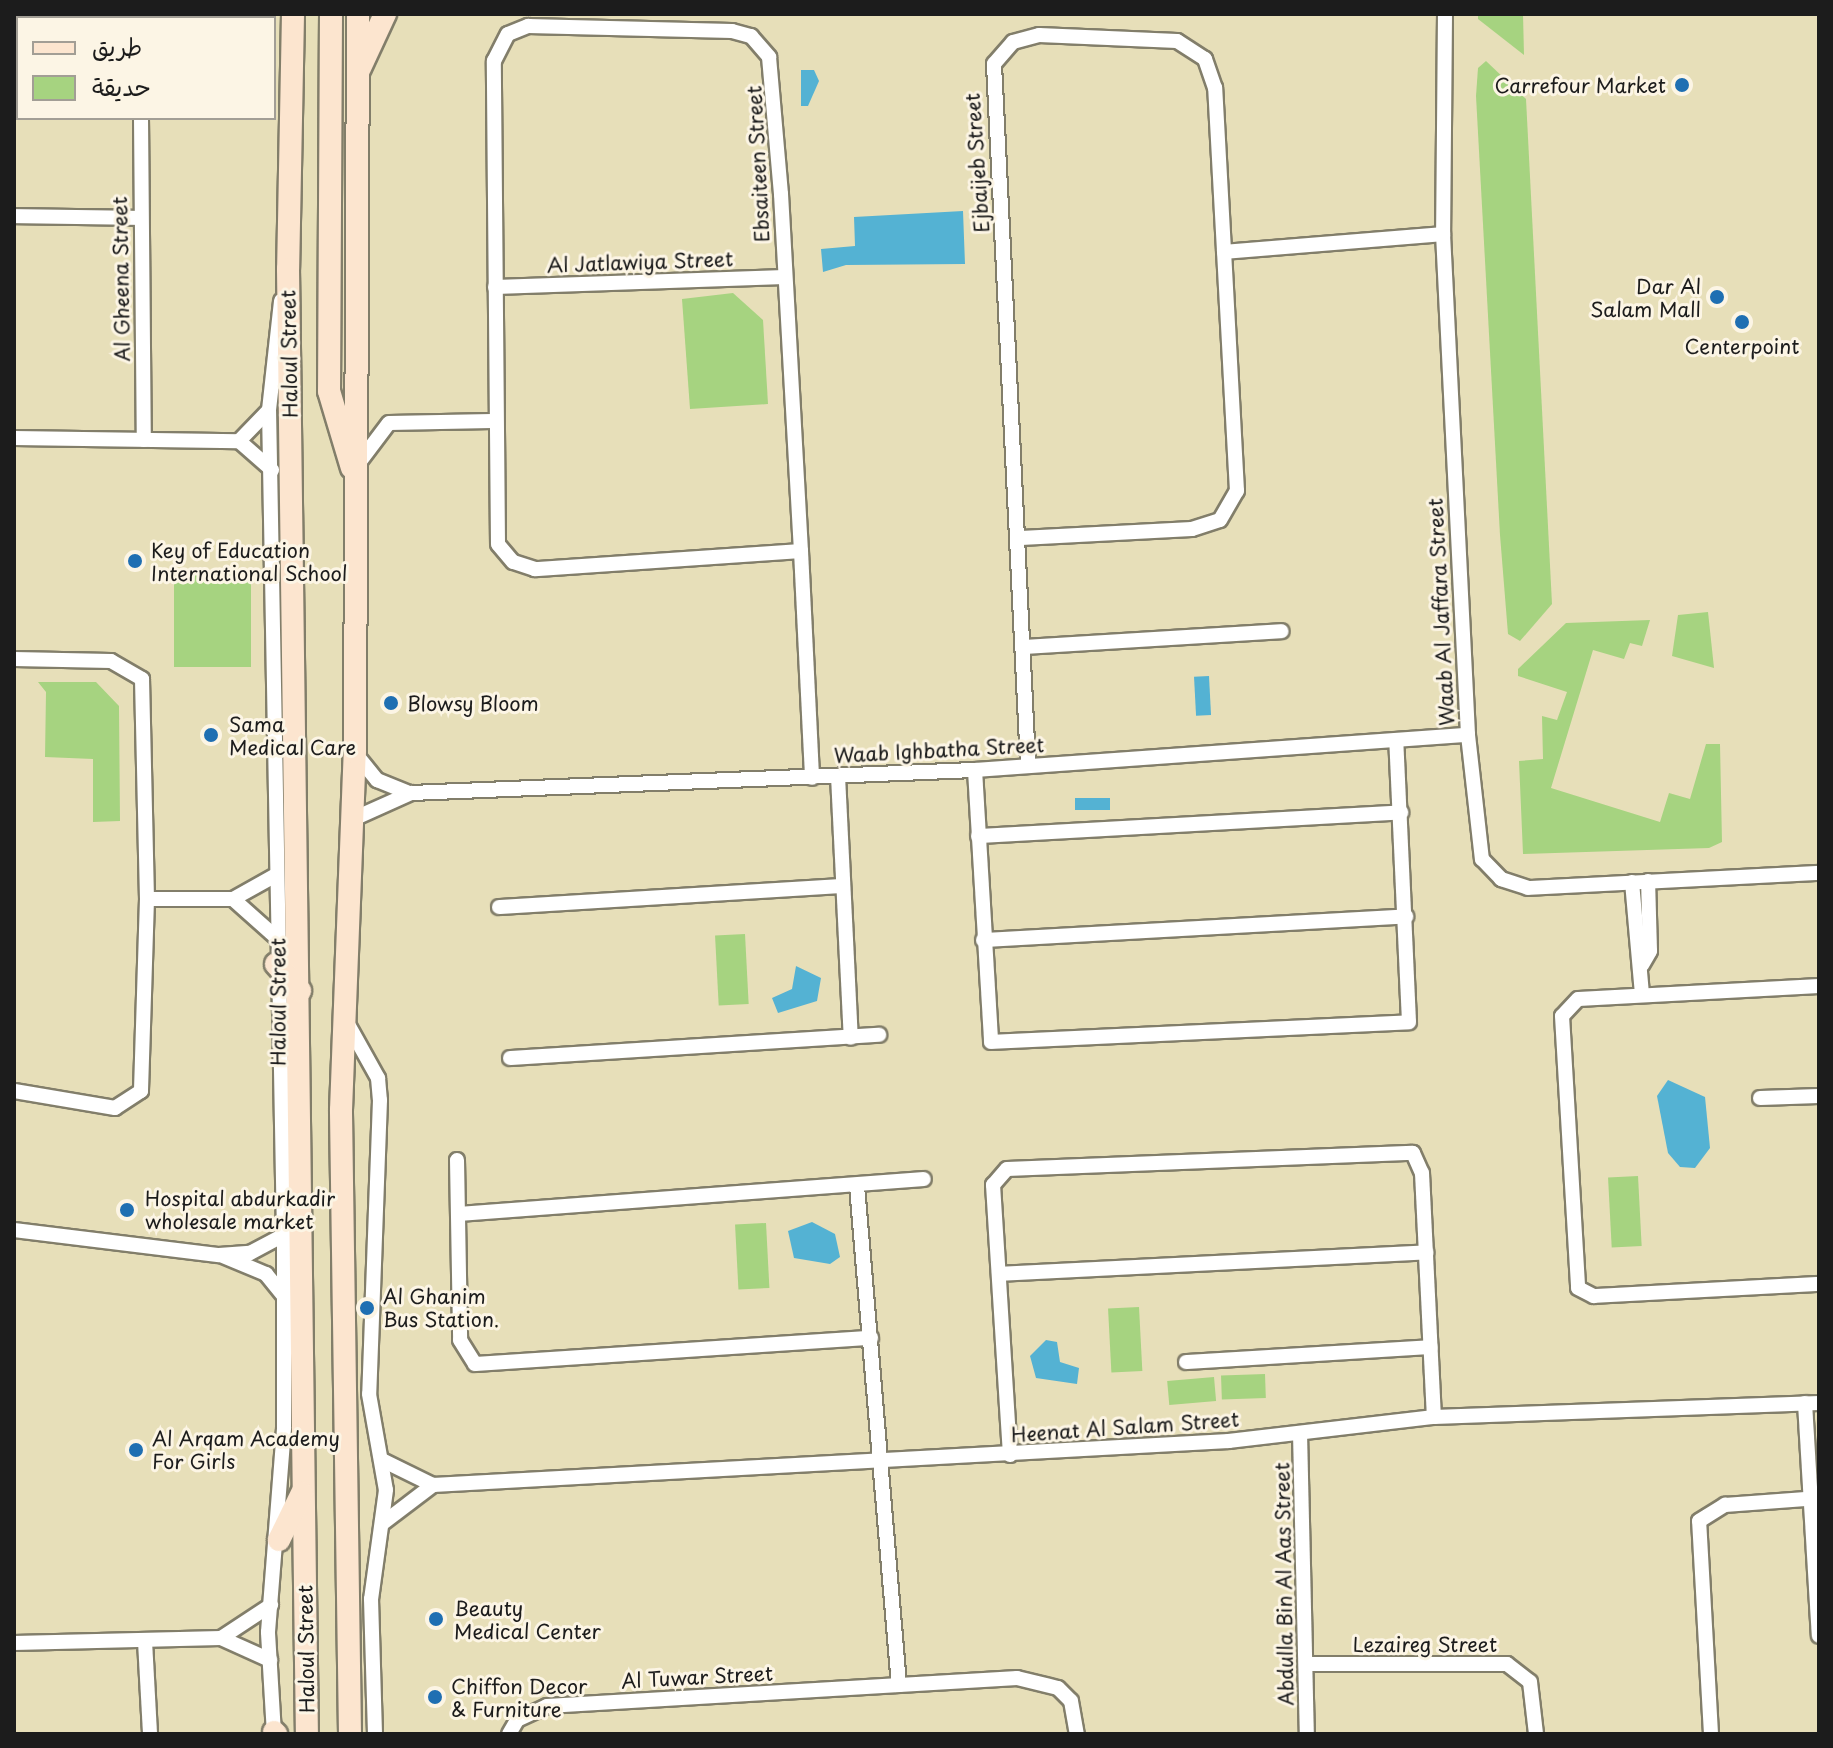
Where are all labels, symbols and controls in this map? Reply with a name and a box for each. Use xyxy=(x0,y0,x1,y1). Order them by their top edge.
legend xyxy=(16,16,276,120)
text: طريق xyxy=(92,28,142,64)
text: حديقة xyxy=(92,68,151,104)
place label: Carrefour Market xyxy=(1494,73,1666,97)
marker: Carrefour Market xyxy=(1673,76,1691,94)
street label: Ebsaiteen Street xyxy=(742,84,774,244)
street label: Ejbaijeb Street xyxy=(960,91,994,235)
street label: Al Gheena Street xyxy=(108,195,134,363)
street label: Al Jatlawiya Street xyxy=(546,247,734,277)
place label: Dar Al Salam Mall xyxy=(1590,274,1701,321)
marker: Dar Al Salam Mall xyxy=(1708,288,1726,306)
street label: Haloul Street xyxy=(276,290,302,418)
marker: Centerpoint xyxy=(1733,313,1751,331)
place label: Centerpoint xyxy=(1685,334,1799,358)
street label: Waab Al Jaffara Street xyxy=(1423,498,1459,726)
place label: Key of Education International School xyxy=(151,538,348,585)
marker: Key of Education International School xyxy=(126,552,144,570)
place label: Blowsy Bloom xyxy=(407,691,539,715)
marker: Blowsy Bloom xyxy=(382,694,400,712)
place label: Sama Medical Care xyxy=(229,712,357,759)
marker: Sama Medical Care xyxy=(200,724,222,746)
street label: Waab Ighbatha Street xyxy=(832,732,1046,768)
street label: Haloul Street xyxy=(266,938,290,1066)
place label: Hospital abdurkadir wholesale market xyxy=(145,1186,335,1233)
marker: Hospital abdurkadir wholesale market xyxy=(116,1199,138,1221)
place label: Al Ghanim Bus Station. xyxy=(383,1284,498,1331)
marker: Al Ghanim Bus Station. xyxy=(358,1299,376,1317)
street label: Heenat Al Salam Street xyxy=(1009,1407,1241,1447)
place label: Al Arqam Academy For Girls xyxy=(152,1426,343,1473)
marker: Al Arqam Academy For Girls xyxy=(127,1441,145,1459)
street label: Abdulla Bin Al Aas Street xyxy=(1270,1460,1298,1708)
street label: Haloul Street xyxy=(293,1585,319,1713)
place label: Beauty Medical Center xyxy=(454,1596,601,1643)
marker: Beauty Medical Center xyxy=(425,1608,447,1630)
street label: Lezaireg Street xyxy=(1352,1632,1498,1656)
street label: Al Tuwar Street xyxy=(620,1661,774,1693)
place label: Chiffon Decor & Furniture xyxy=(451,1674,587,1721)
marker: Chiffon Decor & Furniture xyxy=(426,1688,444,1706)

